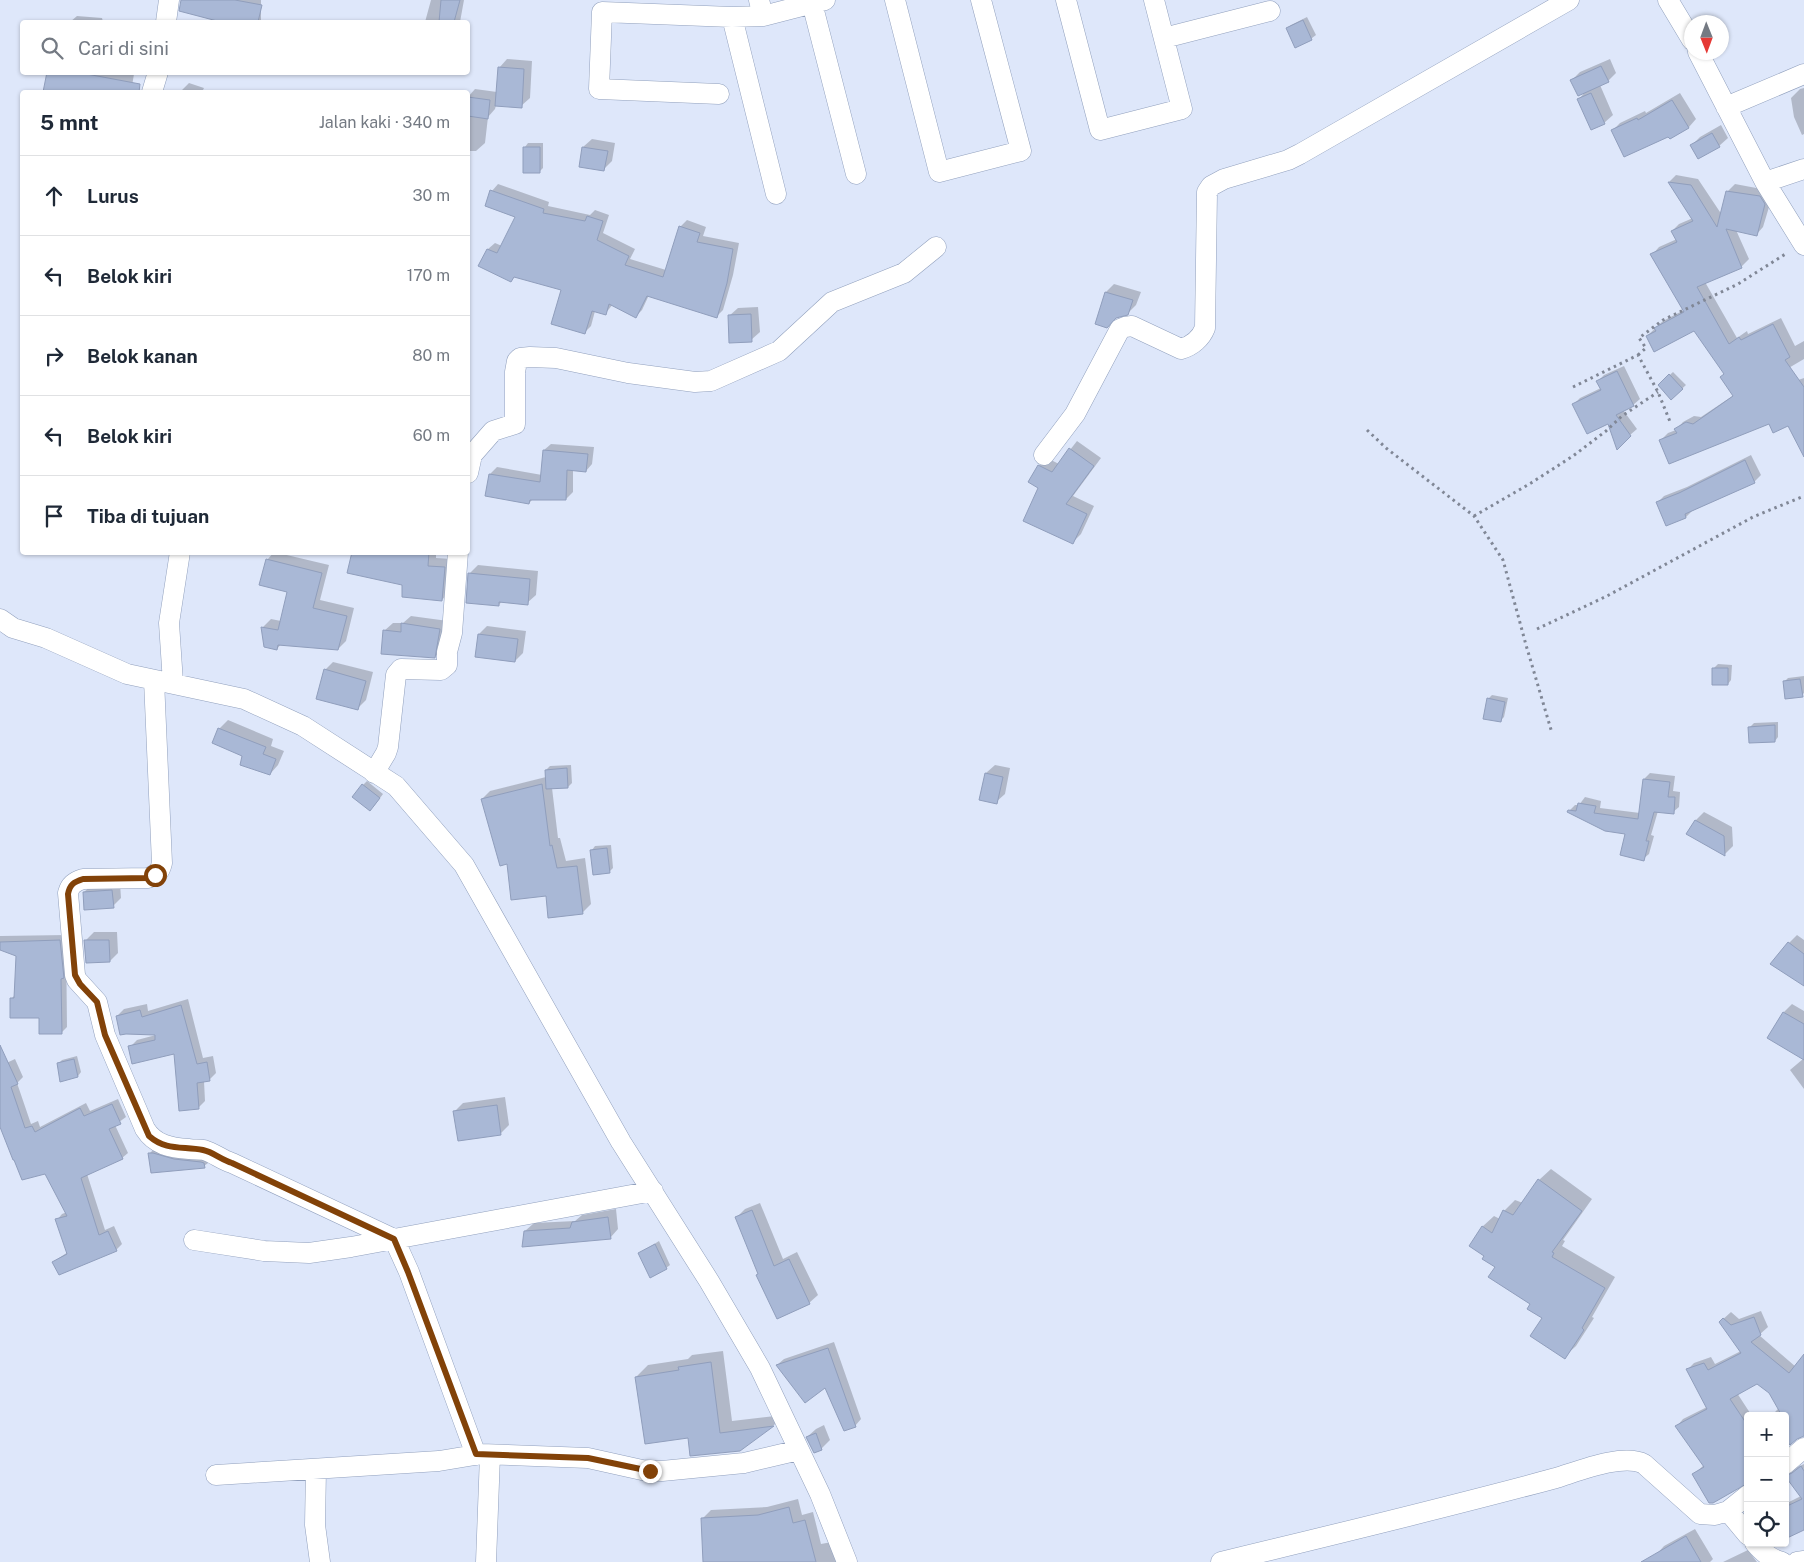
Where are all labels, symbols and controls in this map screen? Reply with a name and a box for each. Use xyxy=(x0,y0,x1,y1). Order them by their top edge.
north arrow xyxy=(1684,15,1729,60)
search box xyxy=(20,20,470,75)
icon: search xyxy=(38,34,66,62)
text: Cari di sini xyxy=(78,37,169,59)
text: 5 mnt xyxy=(40,110,99,135)
text: Jalan kaki · 340 m xyxy=(319,113,450,132)
icon: ahead xyxy=(40,182,68,210)
text: Lurus xyxy=(87,185,139,207)
text: 30 m xyxy=(413,186,450,205)
icon: left xyxy=(40,262,68,290)
text: Belok kiri xyxy=(87,265,172,287)
text: 170 m xyxy=(407,266,450,285)
icon: right xyxy=(40,342,68,370)
text: Belok kanan xyxy=(87,345,198,367)
text: 80 m xyxy=(412,346,450,365)
icon: left xyxy=(40,422,68,450)
text: Belok kiri xyxy=(87,425,172,447)
text: 60 m xyxy=(413,426,450,445)
icon: arrive xyxy=(40,502,68,530)
text: Tiba di tujuan xyxy=(87,505,209,527)
route start xyxy=(144,864,167,887)
map controls xyxy=(1744,1412,1789,1547)
button: + xyxy=(1744,1412,1789,1457)
button: − xyxy=(1744,1457,1789,1502)
route end xyxy=(639,1460,662,1483)
button: locate xyxy=(1744,1502,1789,1547)

